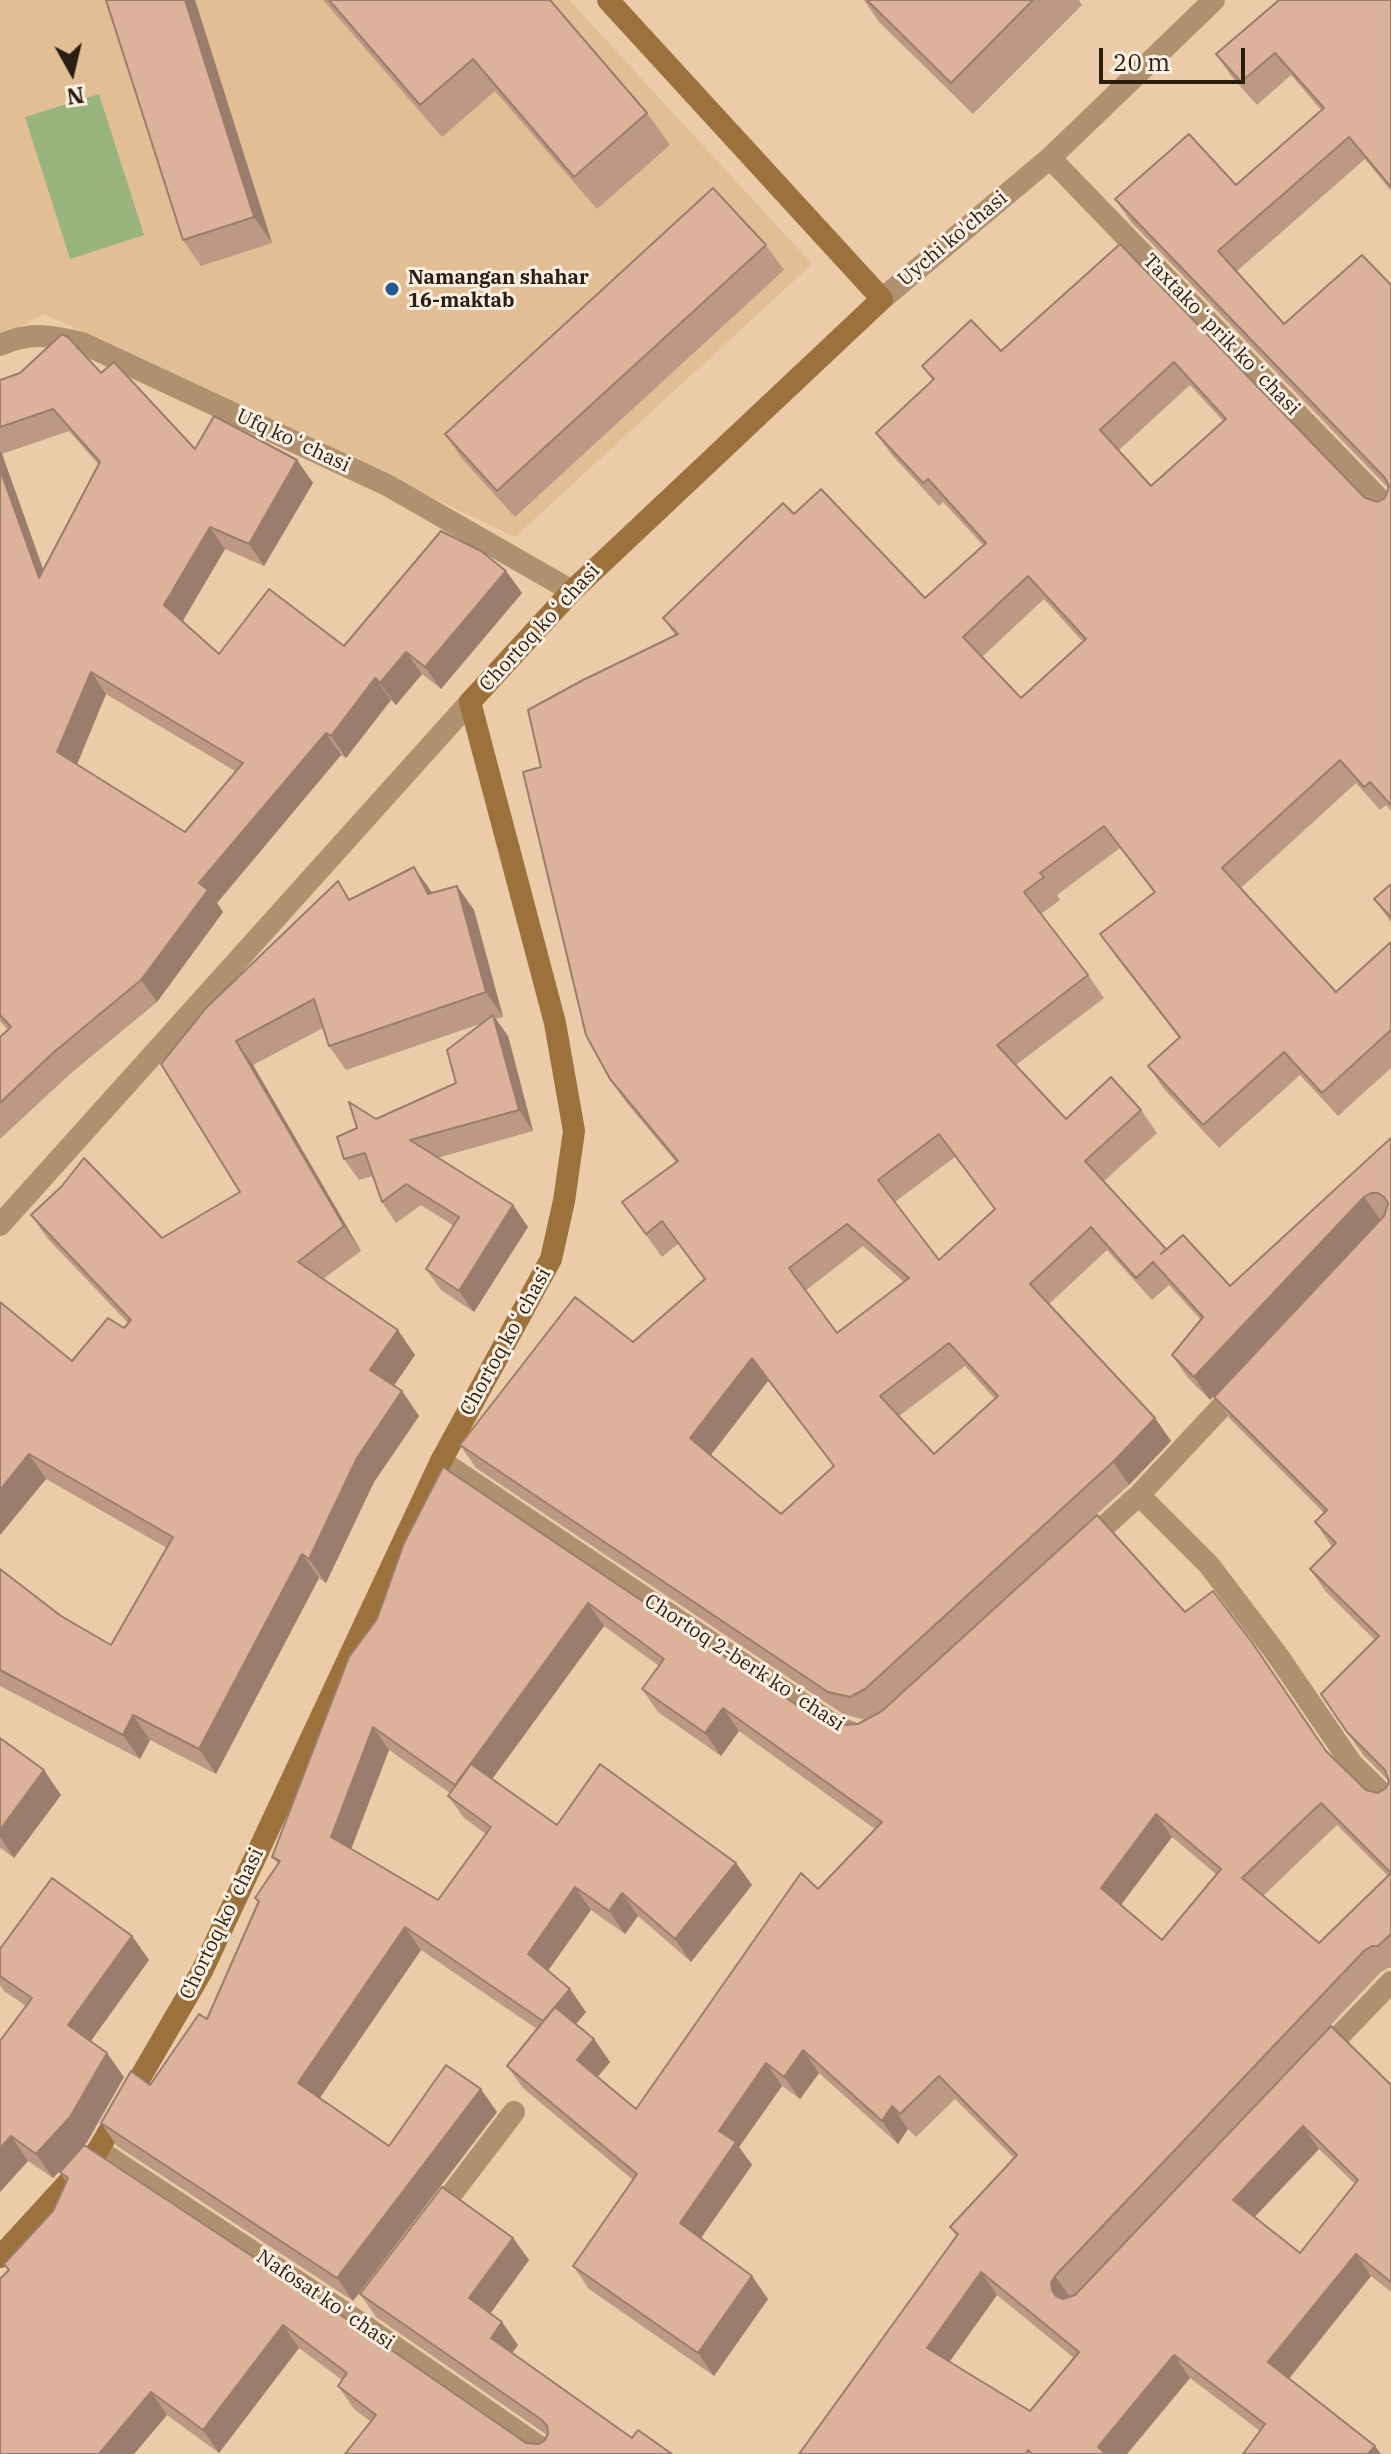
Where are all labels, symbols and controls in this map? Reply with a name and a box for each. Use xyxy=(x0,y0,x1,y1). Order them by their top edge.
north arrow xyxy=(32,32,112,112)
scale bar xyxy=(1103,32,1249,82)
text: 20 m xyxy=(1113,46,1170,78)
text: N xyxy=(65,81,86,112)
street label: Uychi ko'chasi xyxy=(893,186,1013,292)
street label: Taxtakoʻprik koʻchasi xyxy=(1138,249,1304,421)
place label: Namangan shahar 16-maktab xyxy=(408,266,589,313)
marker: Namangan shahar 16-maktab xyxy=(383,280,401,298)
street label: Ufq koʻchasi xyxy=(232,404,354,478)
street label: Chortoq koʻchasi xyxy=(475,559,605,697)
street label: Chortoq koʻchasi xyxy=(455,1264,557,1420)
street label: Chortoq 2-berk koʻchasi xyxy=(640,1589,848,1737)
street label: Chortoq koʻchasi xyxy=(175,1844,269,2004)
street label: Nafosat koʻchasi xyxy=(252,2245,398,2355)

